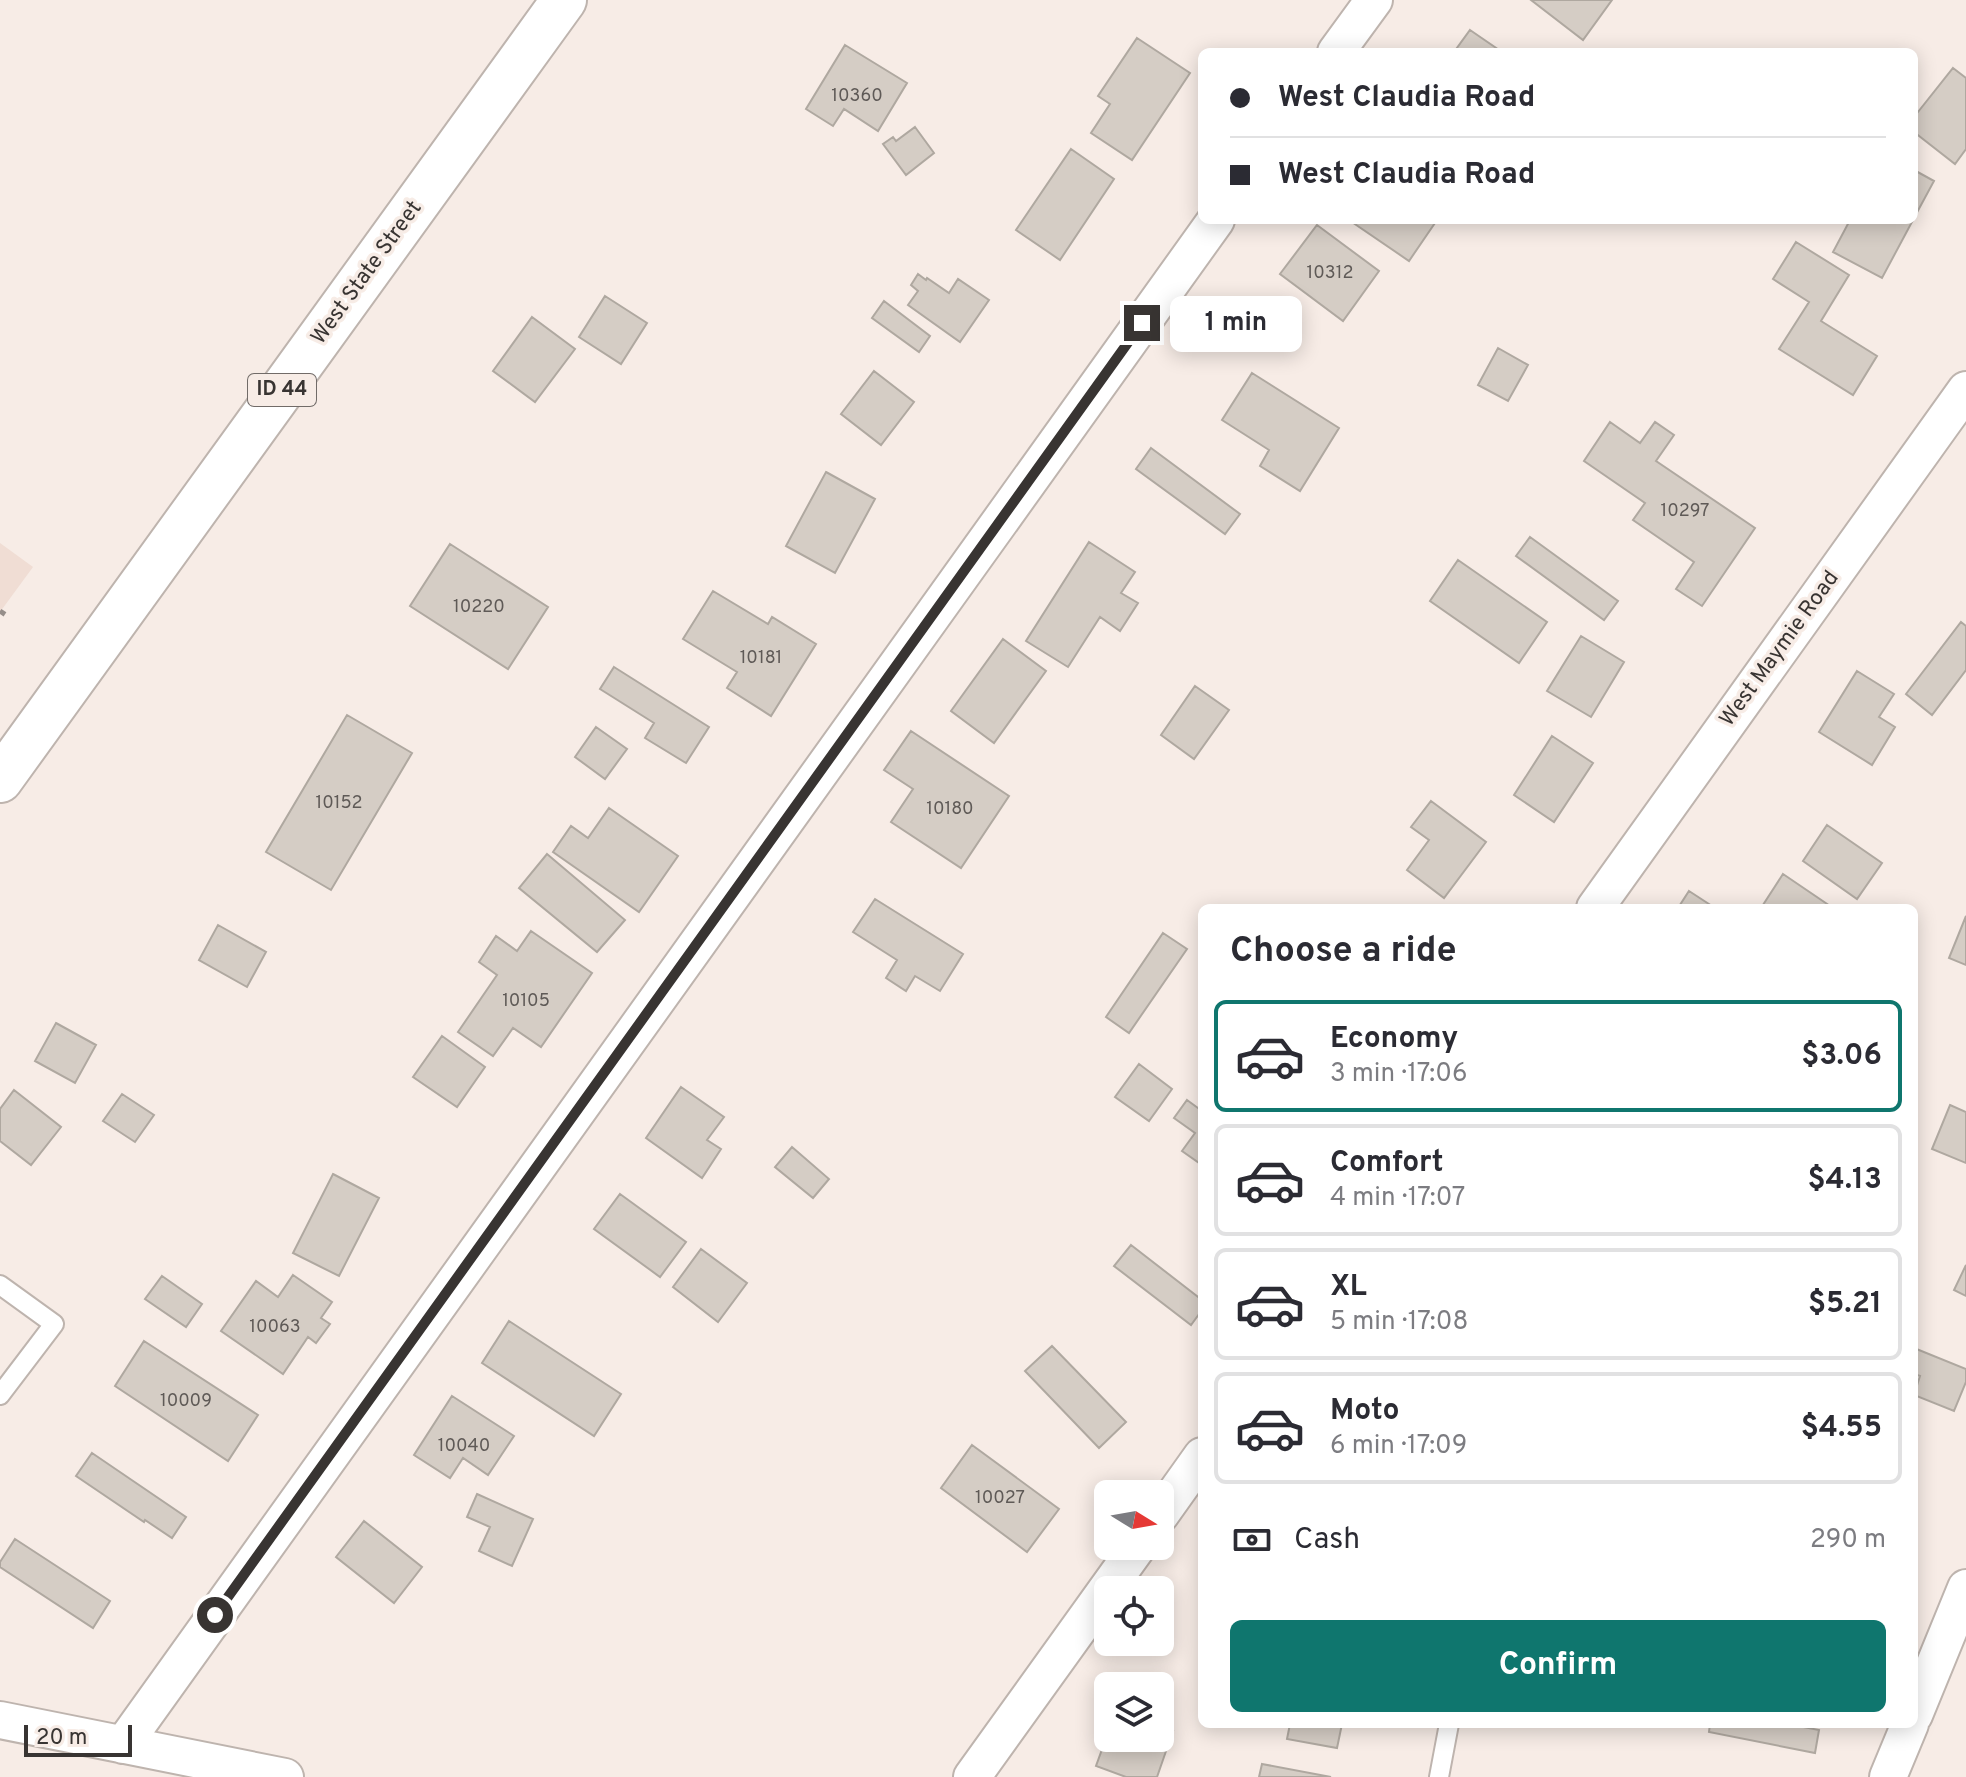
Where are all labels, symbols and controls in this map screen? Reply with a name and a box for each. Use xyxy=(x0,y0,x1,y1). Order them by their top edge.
text: West Claudia Road xyxy=(1278,80,1535,117)
house number: 10360 xyxy=(831,85,883,108)
text: West Claudia Road xyxy=(1278,157,1535,194)
street label: West State Street xyxy=(306,196,428,350)
house number: 10312 xyxy=(1307,262,1353,285)
callout: 1 min xyxy=(1170,295,1302,351)
route end xyxy=(1124,305,1160,341)
text: 1 min xyxy=(1205,307,1267,340)
road number: ID 44 xyxy=(248,374,316,406)
house number: 10297 xyxy=(1661,500,1709,523)
street label: West Maymie Road xyxy=(1714,566,1846,732)
house number: 10220 xyxy=(453,596,505,619)
house number: 10181 xyxy=(740,647,782,670)
house number: 10152 xyxy=(315,792,363,815)
house number: 10180 xyxy=(926,798,974,821)
text: Choose a ride xyxy=(1230,929,1456,975)
house number: 10105 xyxy=(502,990,550,1013)
icon: car xyxy=(1234,1020,1306,1092)
text: Economy xyxy=(1330,1021,1458,1058)
text: $3.06 xyxy=(1801,1038,1882,1075)
text: 3 min · 17:06 xyxy=(1330,1058,1467,1091)
icon: car xyxy=(1234,1144,1306,1216)
text: Comfort xyxy=(1330,1145,1443,1182)
text: $4.13 xyxy=(1807,1162,1882,1199)
text: 4 min · 17:07 xyxy=(1330,1182,1465,1215)
icon: car xyxy=(1234,1268,1306,1340)
text: XL xyxy=(1330,1269,1367,1306)
text: $5.21 xyxy=(1808,1286,1882,1323)
text: 5 min · 17:08 xyxy=(1330,1306,1468,1339)
house number: 10063 xyxy=(249,1316,301,1339)
house number: 10009 xyxy=(160,1390,212,1413)
icon: car xyxy=(1234,1392,1306,1464)
text: Moto xyxy=(1330,1393,1400,1430)
text: $4.55 xyxy=(1801,1410,1882,1447)
text: 6 min · 17:09 xyxy=(1330,1430,1467,1463)
house number: 10040 xyxy=(438,1435,490,1458)
north arrow xyxy=(1094,1480,1174,1560)
map controls xyxy=(1094,1480,1174,1752)
house number: 10027 xyxy=(975,1487,1025,1510)
icon: cash xyxy=(1230,1518,1274,1562)
text: Cash xyxy=(1294,1522,1360,1559)
text: 290 m xyxy=(1810,1524,1886,1557)
button: locate xyxy=(1094,1576,1174,1656)
route start xyxy=(197,1597,233,1633)
button: Confirm xyxy=(1230,1620,1886,1712)
button: layers xyxy=(1094,1672,1174,1752)
scale bar xyxy=(24,1721,132,1757)
text: 20 m xyxy=(36,1725,87,1752)

